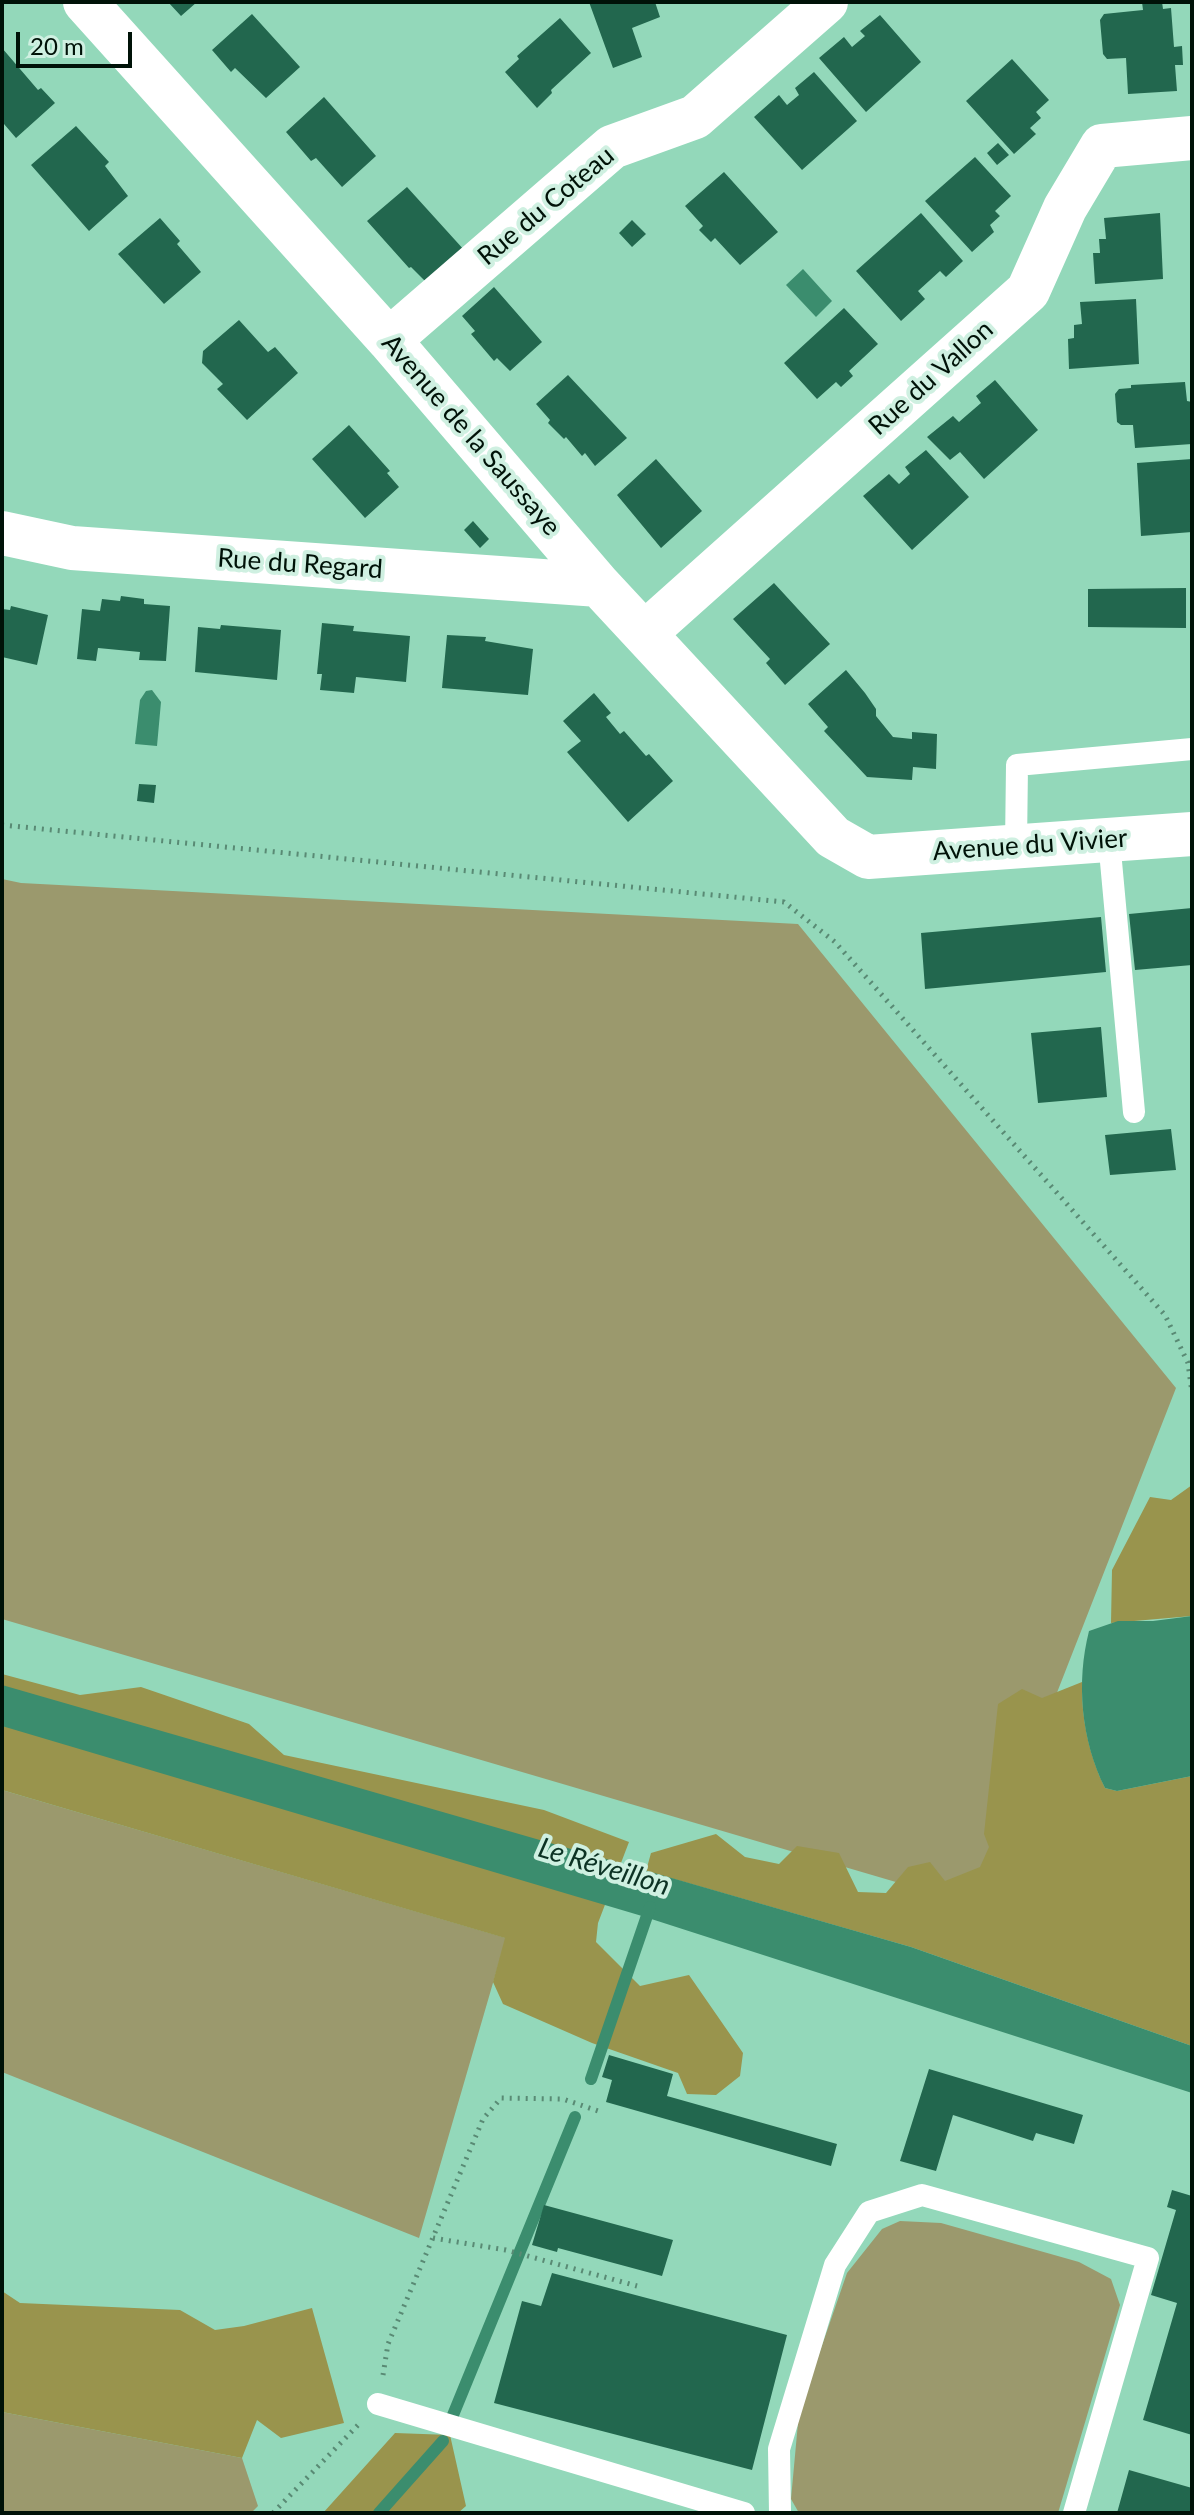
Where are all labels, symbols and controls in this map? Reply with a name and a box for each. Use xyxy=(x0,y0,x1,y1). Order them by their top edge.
scale bar xyxy=(20,16,136,66)
text: 20 m xyxy=(30,31,84,60)
street label: Rue du Coteau xyxy=(471,140,621,272)
street label: Rue du Vallon xyxy=(862,314,1000,442)
street label: Avenue de la Saussaye xyxy=(375,328,567,542)
street label: Rue du Regard xyxy=(216,543,384,585)
street label: Avenue du Vivier xyxy=(932,823,1128,867)
water label: Le Réveillon xyxy=(534,1831,674,1903)

